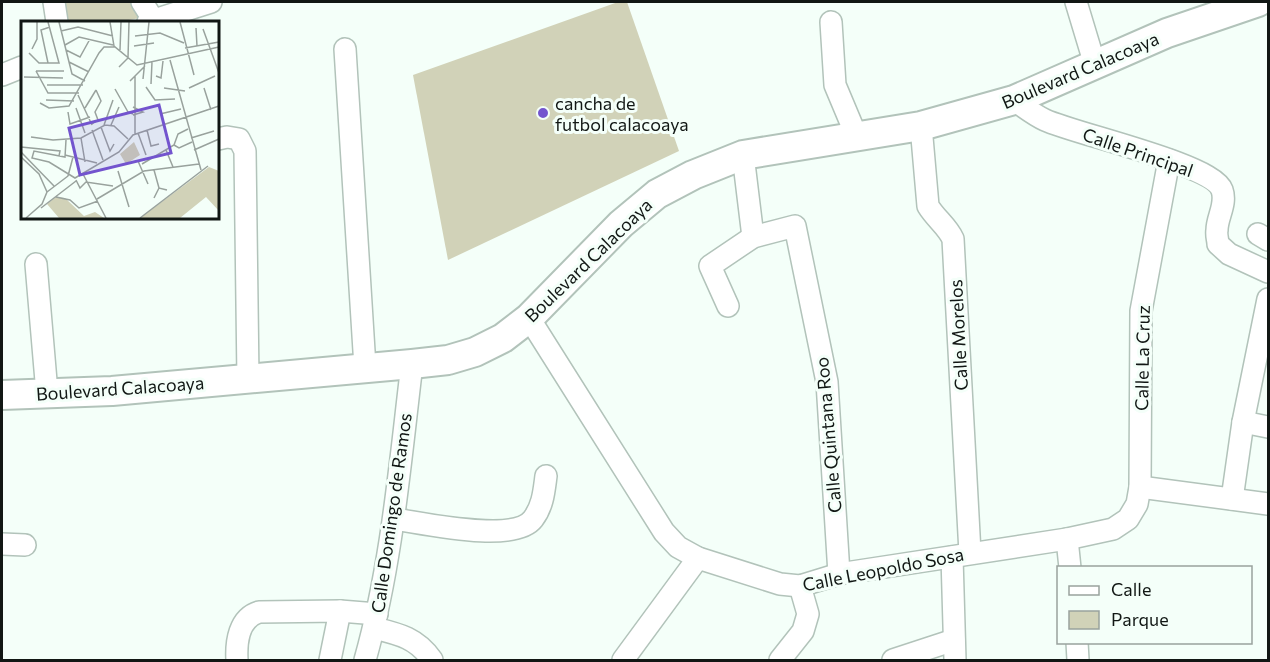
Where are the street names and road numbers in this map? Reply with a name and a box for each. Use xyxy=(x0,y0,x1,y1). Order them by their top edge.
street label: Boulevard Calacoaya xyxy=(998,27,1162,113)
street label: Calle Principal xyxy=(1080,123,1196,181)
street label: Boulevard Calacoaya xyxy=(520,194,656,326)
street label: Calle Morelos xyxy=(944,279,972,391)
street label: Calle La Cruz xyxy=(1130,305,1154,411)
street label: Calle Quintana Roo xyxy=(810,356,846,514)
street label: Boulevard Calacoaya xyxy=(35,371,205,405)
street label: Calle Domingo de Ramos xyxy=(366,412,416,614)
street label: Calle Leopoldo Sosa xyxy=(801,543,965,595)

